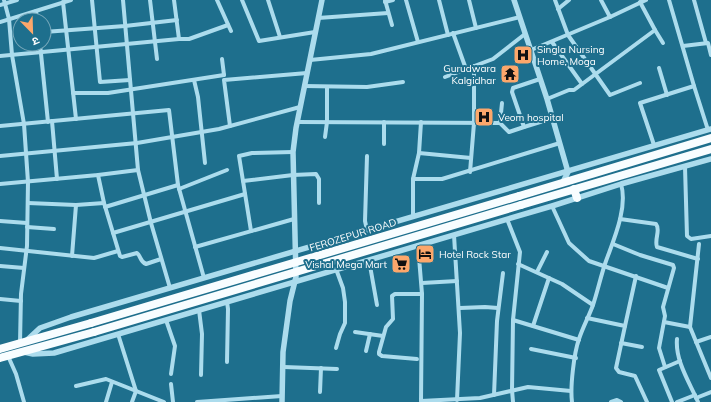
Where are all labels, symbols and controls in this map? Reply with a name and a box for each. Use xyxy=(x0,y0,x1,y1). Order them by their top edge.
north arrow xyxy=(12,12,52,52)
text: उ xyxy=(30,34,42,49)
place label: Singla Nursing Home, Moga xyxy=(537,43,605,68)
hospital icon: Singla Nursing Home, Moga xyxy=(512,44,534,66)
place label: Gurudwara Kalgidhar xyxy=(443,62,496,87)
temple icon: Gurudwara Kalgidhar xyxy=(499,63,521,85)
hospital icon: Veom hospital xyxy=(473,106,495,128)
place label: Veom hospital xyxy=(498,111,564,124)
street label: FEROZEPUR ROAD xyxy=(308,216,398,254)
hotel icon: Hotel Rock Star xyxy=(414,243,436,265)
place label: Hotel Rock Star xyxy=(439,248,511,261)
supermarket icon: Vishal Mega Mart xyxy=(390,253,412,275)
place label: Vishal Mega Mart xyxy=(305,258,387,271)

